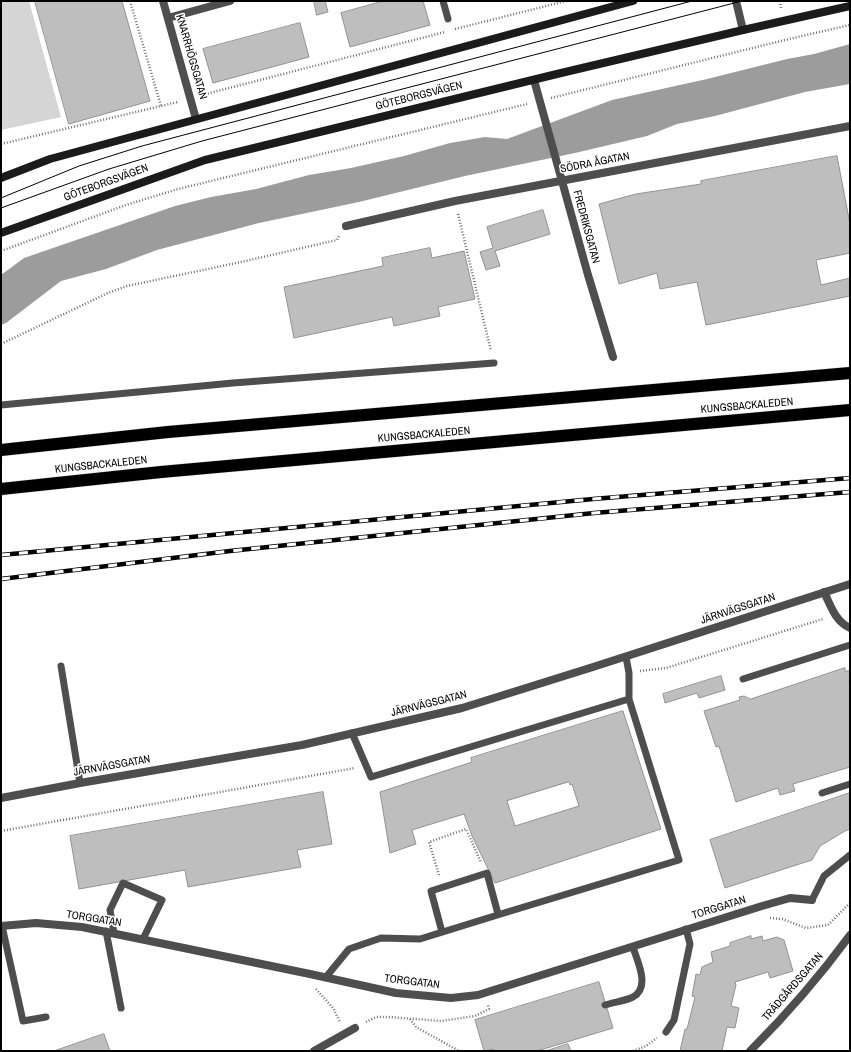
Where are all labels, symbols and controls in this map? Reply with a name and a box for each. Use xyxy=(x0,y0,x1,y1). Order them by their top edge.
street label: KNARRHÖGSGATAN xyxy=(173,13,209,101)
street label: GÖTEBORGSVÄGEN xyxy=(374,79,464,113)
street label: SÖDRA ÅGATAN xyxy=(559,150,631,176)
street label: GÖTEBORGSVÄGEN xyxy=(62,162,150,204)
street label: FREDRIKSGATAN xyxy=(570,189,602,265)
street label: KUNGSBACKALEDEN xyxy=(700,395,794,417)
street label: KUNGSBACKALEDEN xyxy=(377,424,471,446)
street label: KUNGSBACKALEDEN xyxy=(54,454,148,476)
street label: JÄRNVÄGSGATAN xyxy=(699,591,777,627)
street label: JÄRNVÄGSGATAN xyxy=(390,688,468,720)
street label: JÄRNVÄGSGATAN xyxy=(73,753,151,779)
street label: TORGGATAN xyxy=(690,894,748,922)
street label: TORGGATAN xyxy=(65,908,123,930)
street label: TRÄDGÅRDSGATAN xyxy=(760,950,826,1024)
street label: TORGGATAN xyxy=(384,972,440,992)

